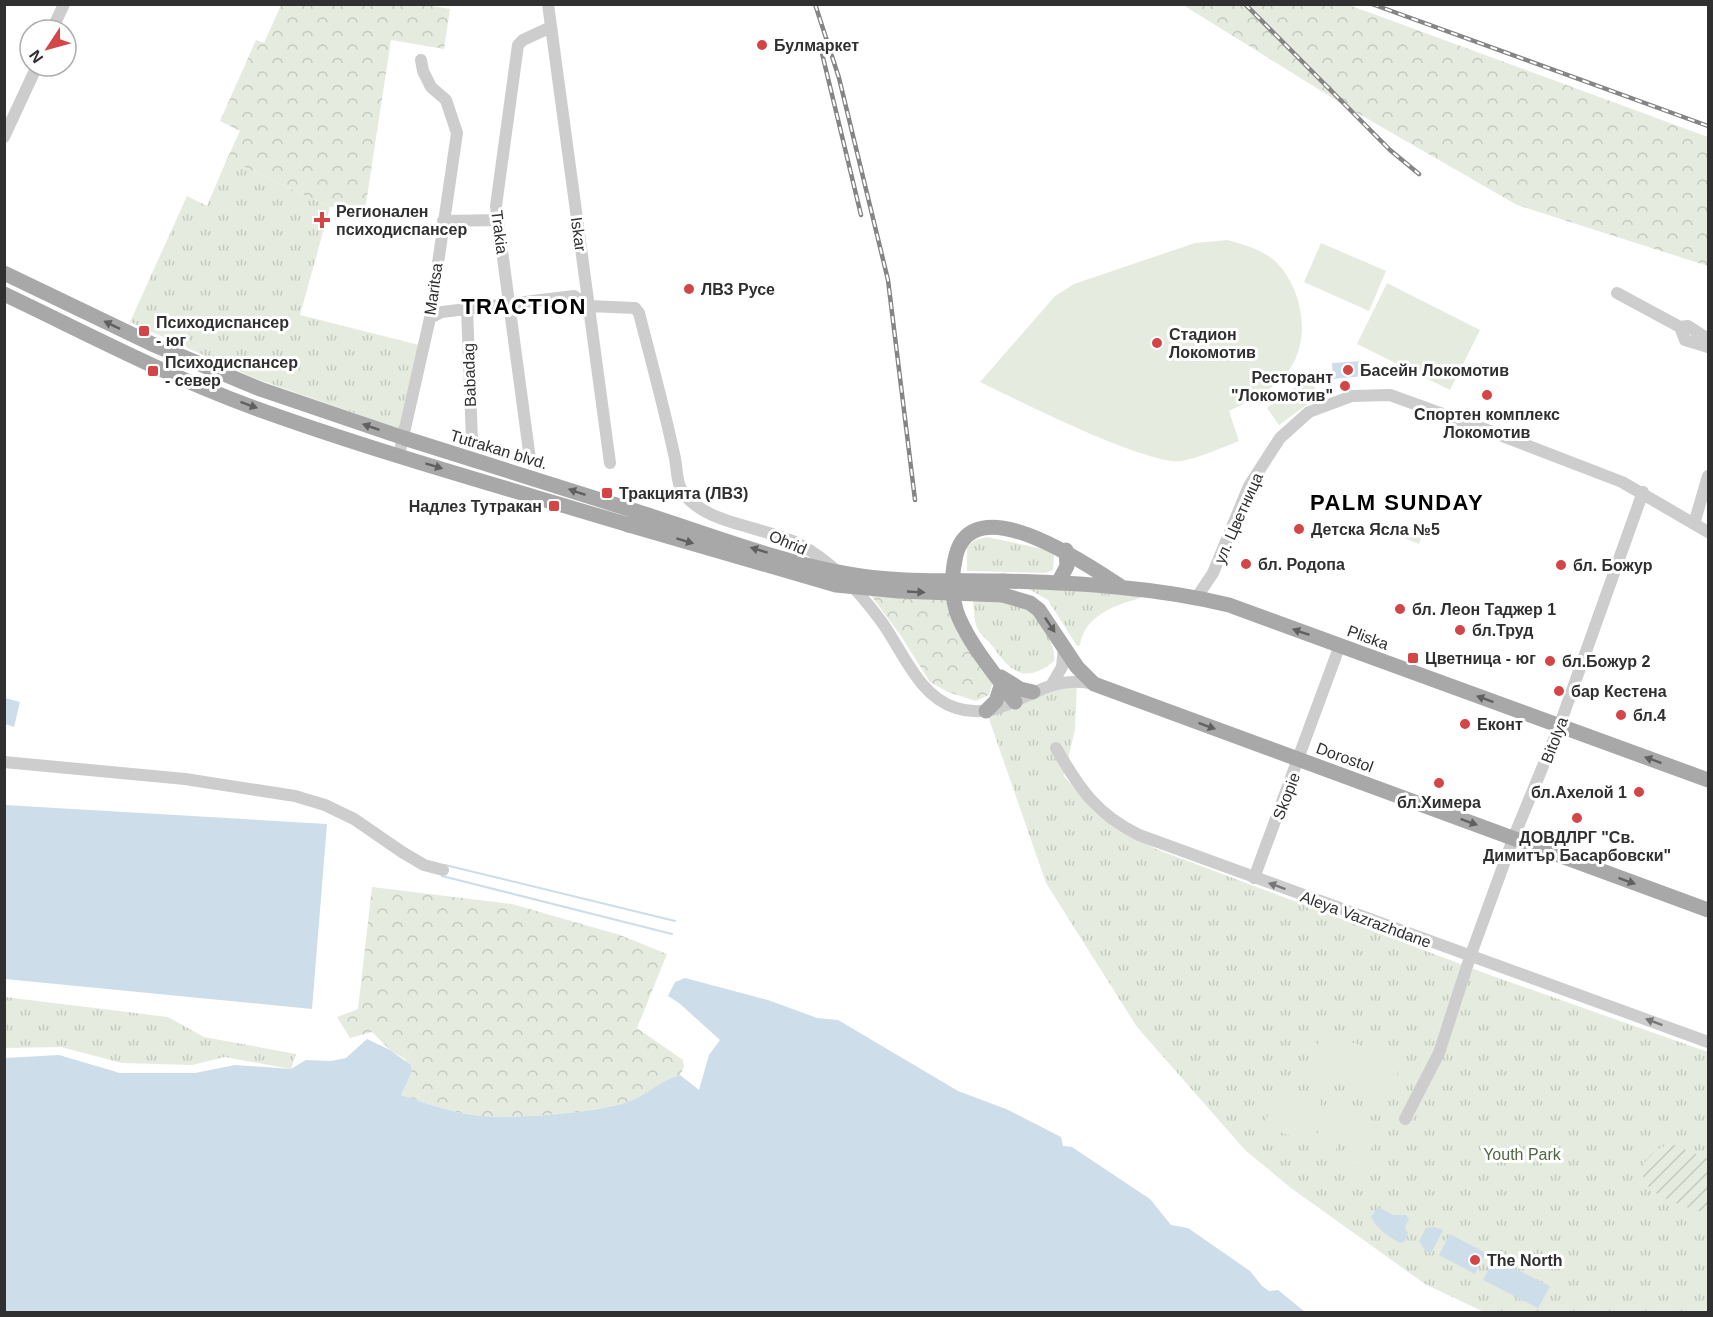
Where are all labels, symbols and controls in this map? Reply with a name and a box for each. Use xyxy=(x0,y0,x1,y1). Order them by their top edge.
north arrow xyxy=(18,18,78,78)
place label: Булмаркет xyxy=(774,37,859,54)
marker: Булмаркет xyxy=(755,38,769,52)
text: N xyxy=(26,47,47,66)
place label: Регионален психодиспансер xyxy=(336,203,467,238)
street label: Trakia xyxy=(488,209,511,255)
marker: Регионален психодиспансер xyxy=(313,211,331,229)
street label: Iskar xyxy=(568,216,589,253)
street label: Maritsa xyxy=(421,262,446,316)
place label: ЛВЗ Русе xyxy=(701,281,775,298)
marker: ЛВЗ Русе xyxy=(682,282,696,296)
district label: TRACTION xyxy=(461,294,587,319)
place label: Психодиспансер - юг xyxy=(156,314,289,349)
one-way arrow xyxy=(103,320,120,329)
marker: Психодиспансер - юг xyxy=(137,324,151,338)
place label: Стадион Локомотив xyxy=(1169,326,1256,361)
marker: Стадион Локомотив xyxy=(1150,336,1164,350)
street label: Babadag xyxy=(460,343,479,407)
place label: Психодиспансер - север xyxy=(165,354,298,389)
place label: Басейн Локомотив xyxy=(1360,362,1509,379)
marker: Басейн Локомотив xyxy=(1341,363,1355,377)
marker: Психодиспансер - север xyxy=(146,364,160,378)
place label: Ресторант "Локомотив" xyxy=(1231,369,1333,404)
marker: Ресторант "Локомотив" xyxy=(1338,379,1352,393)
marker: Спортен комплекс Локомотив xyxy=(1480,388,1494,402)
one-way arrow xyxy=(240,401,258,411)
place label: Спортен комплекс Локомотив xyxy=(1414,406,1560,441)
one-way arrow xyxy=(362,422,380,431)
street label: Tutrakan blvd. xyxy=(448,427,550,472)
one-way arrow xyxy=(425,462,443,471)
street label: ул. Цветница xyxy=(1211,470,1266,566)
place label: Тракцията (ЛВЗ) xyxy=(619,485,748,502)
marker: Тракцията (ЛВЗ) xyxy=(600,486,614,500)
one-way arrow xyxy=(567,487,585,497)
district label: PALM SUNDAY xyxy=(1310,490,1484,515)
place label: Надлез Тутракан xyxy=(409,498,542,515)
marker: Надлез Тутракан xyxy=(547,499,561,513)
place label: Детска Ясла №5 xyxy=(1311,521,1440,538)
marker: Детска Ясла №5 xyxy=(1292,522,1306,536)
street label: Ohrid xyxy=(766,527,809,558)
one-way arrow xyxy=(676,537,694,547)
one-way arrow xyxy=(750,544,768,554)
place label: бл. Родопа xyxy=(1258,556,1345,573)
marker: бл. Родопа xyxy=(1239,557,1253,571)
place label: бл. Божур xyxy=(1573,557,1653,574)
marker: бл. Божур xyxy=(1554,558,1568,572)
one-way arrow xyxy=(906,588,925,597)
place label: бл. Леон Таджер 1 xyxy=(1412,601,1556,618)
marker: бл. Леон Таджер 1 xyxy=(1393,602,1407,616)
one-way arrow xyxy=(1044,616,1056,632)
street label: Pliska xyxy=(1345,622,1391,653)
place label: бл.Труд xyxy=(1472,622,1533,639)
marker: бл.Труд xyxy=(1453,623,1467,637)
one-way arrow xyxy=(1292,627,1310,637)
place label: Цветница - юг xyxy=(1425,650,1536,667)
marker: Цветница - юг xyxy=(1406,651,1420,665)
place label: бл.Божур 2 xyxy=(1562,653,1650,670)
marker: бл.Божур 2 xyxy=(1543,654,1557,668)
place label: бар Кестена xyxy=(1571,683,1667,700)
marker: бар Кестена xyxy=(1552,684,1566,698)
one-way arrow xyxy=(1476,694,1494,703)
place label: бл.4 xyxy=(1633,707,1666,724)
marker: бл.4 xyxy=(1614,708,1628,722)
street label: Bitolya xyxy=(1538,715,1571,766)
place label: Еконт xyxy=(1477,716,1523,733)
marker: Еконт xyxy=(1458,717,1472,731)
one-way arrow xyxy=(1198,721,1216,731)
street label: Dorostol xyxy=(1314,739,1376,776)
one-way arrow xyxy=(1644,755,1662,765)
street label: Skopie xyxy=(1270,770,1303,822)
marker: бл.Химера xyxy=(1432,776,1446,790)
place label: бл.Ахелой 1 xyxy=(1531,784,1627,801)
marker: бл.Ахелой 1 xyxy=(1632,785,1646,799)
place label: бл.Химера xyxy=(1397,794,1481,811)
marker: ДОВДЛРГ "Св. Димитър Басарбовски" xyxy=(1570,811,1584,825)
one-way arrow xyxy=(1460,818,1478,828)
place label: ДОВДЛРГ "Св. Димитър Басарбовски" xyxy=(1483,829,1671,864)
one-way arrow xyxy=(1619,876,1637,886)
one-way arrow xyxy=(1268,881,1286,891)
street label: Aleya Vazrazhdane xyxy=(1298,888,1433,951)
one-way arrow xyxy=(1645,1016,1663,1026)
park label: Youth Park xyxy=(1483,1146,1562,1163)
place label: The North xyxy=(1487,1252,1563,1269)
marker: The North xyxy=(1468,1253,1482,1267)

